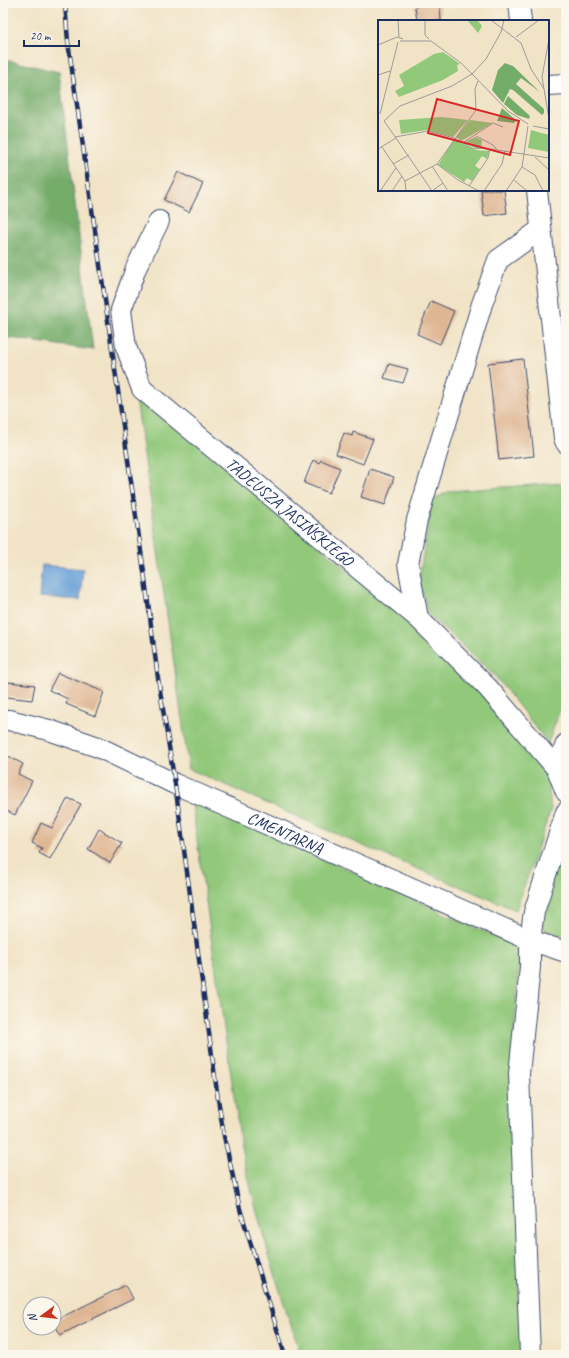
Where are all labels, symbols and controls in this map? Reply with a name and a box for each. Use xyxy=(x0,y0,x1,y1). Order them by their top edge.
inset map xyxy=(378,20,549,191)
scale bar xyxy=(24,22,79,48)
text: 20 m xyxy=(30,28,52,44)
street label: TADEUSZA JASIŃSKIEGO xyxy=(221,453,359,572)
street label: CMENTARNA xyxy=(244,807,327,859)
north arrow xyxy=(22,1296,62,1336)
text: N xyxy=(24,1311,40,1324)

